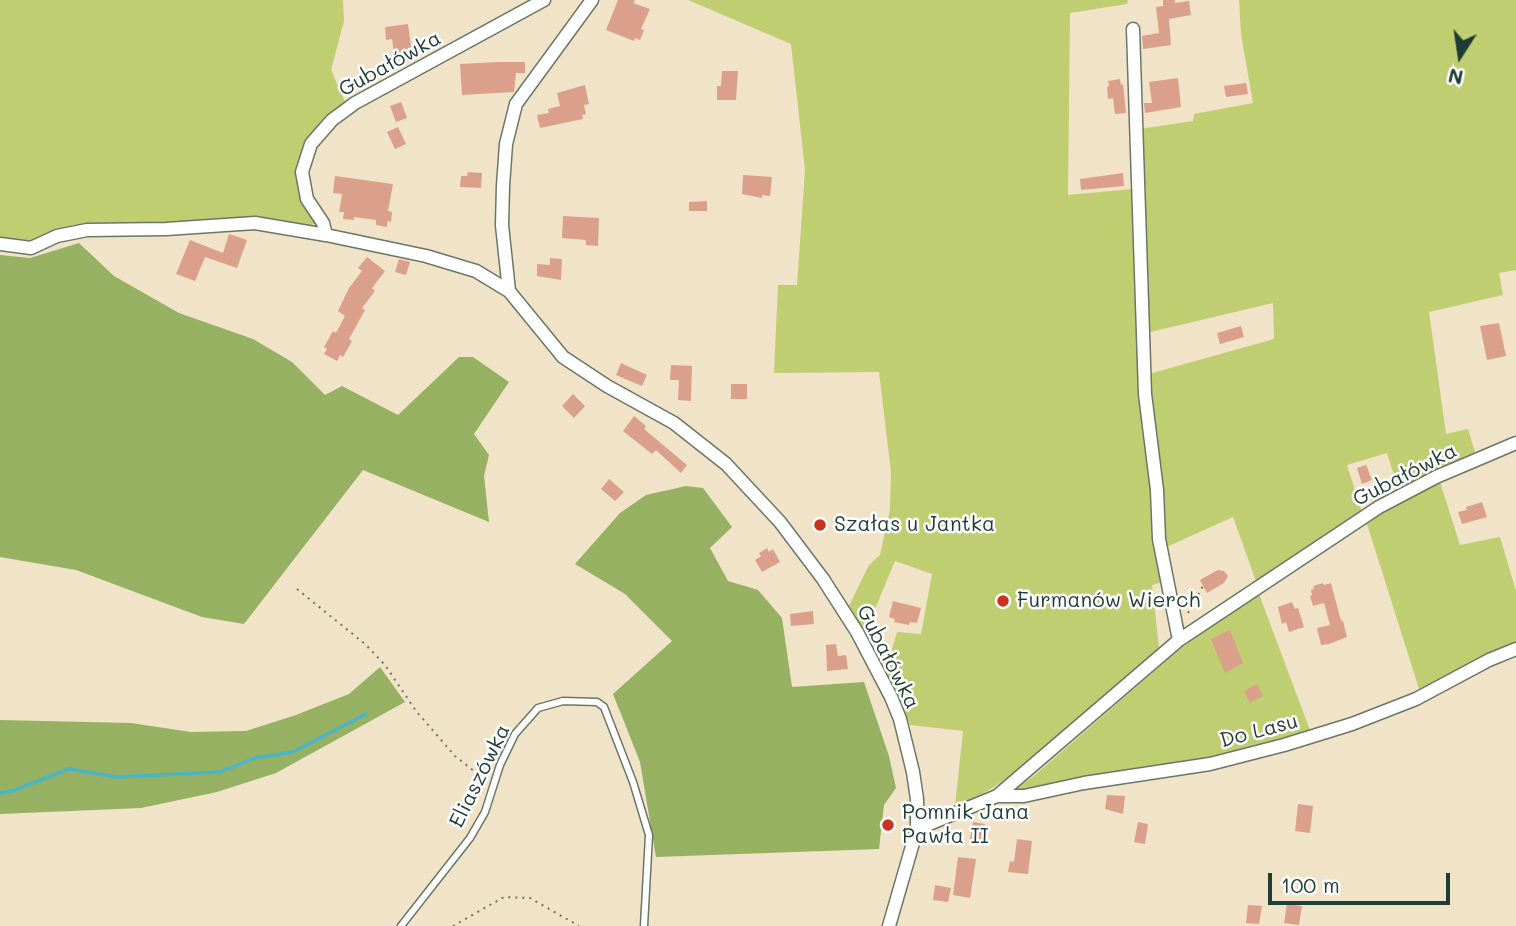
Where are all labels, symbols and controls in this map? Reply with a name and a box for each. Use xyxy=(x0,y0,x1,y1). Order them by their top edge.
north arrow xyxy=(1425,21,1495,91)
street label: Gubałówka xyxy=(334,26,446,102)
text: N xyxy=(1446,63,1465,91)
street label: Gubałówka xyxy=(1349,438,1461,512)
place label: Szałas u Jantka xyxy=(834,512,995,538)
marker: Szałas u Jantka xyxy=(812,517,828,533)
place label: Furmanów Wierch xyxy=(1017,588,1200,614)
marker: Furmanów Wierch xyxy=(995,593,1011,609)
street label: Gubałówka xyxy=(851,601,925,713)
street label: Do Lasu xyxy=(1217,709,1301,753)
street label: Eliaszówka xyxy=(444,720,516,832)
place label: Pomnik Jana Pawła II xyxy=(902,800,1029,850)
marker: Pomnik Jana Pawła II xyxy=(880,817,896,833)
scale bar xyxy=(1271,860,1453,904)
text: 100 m xyxy=(1281,871,1340,898)

